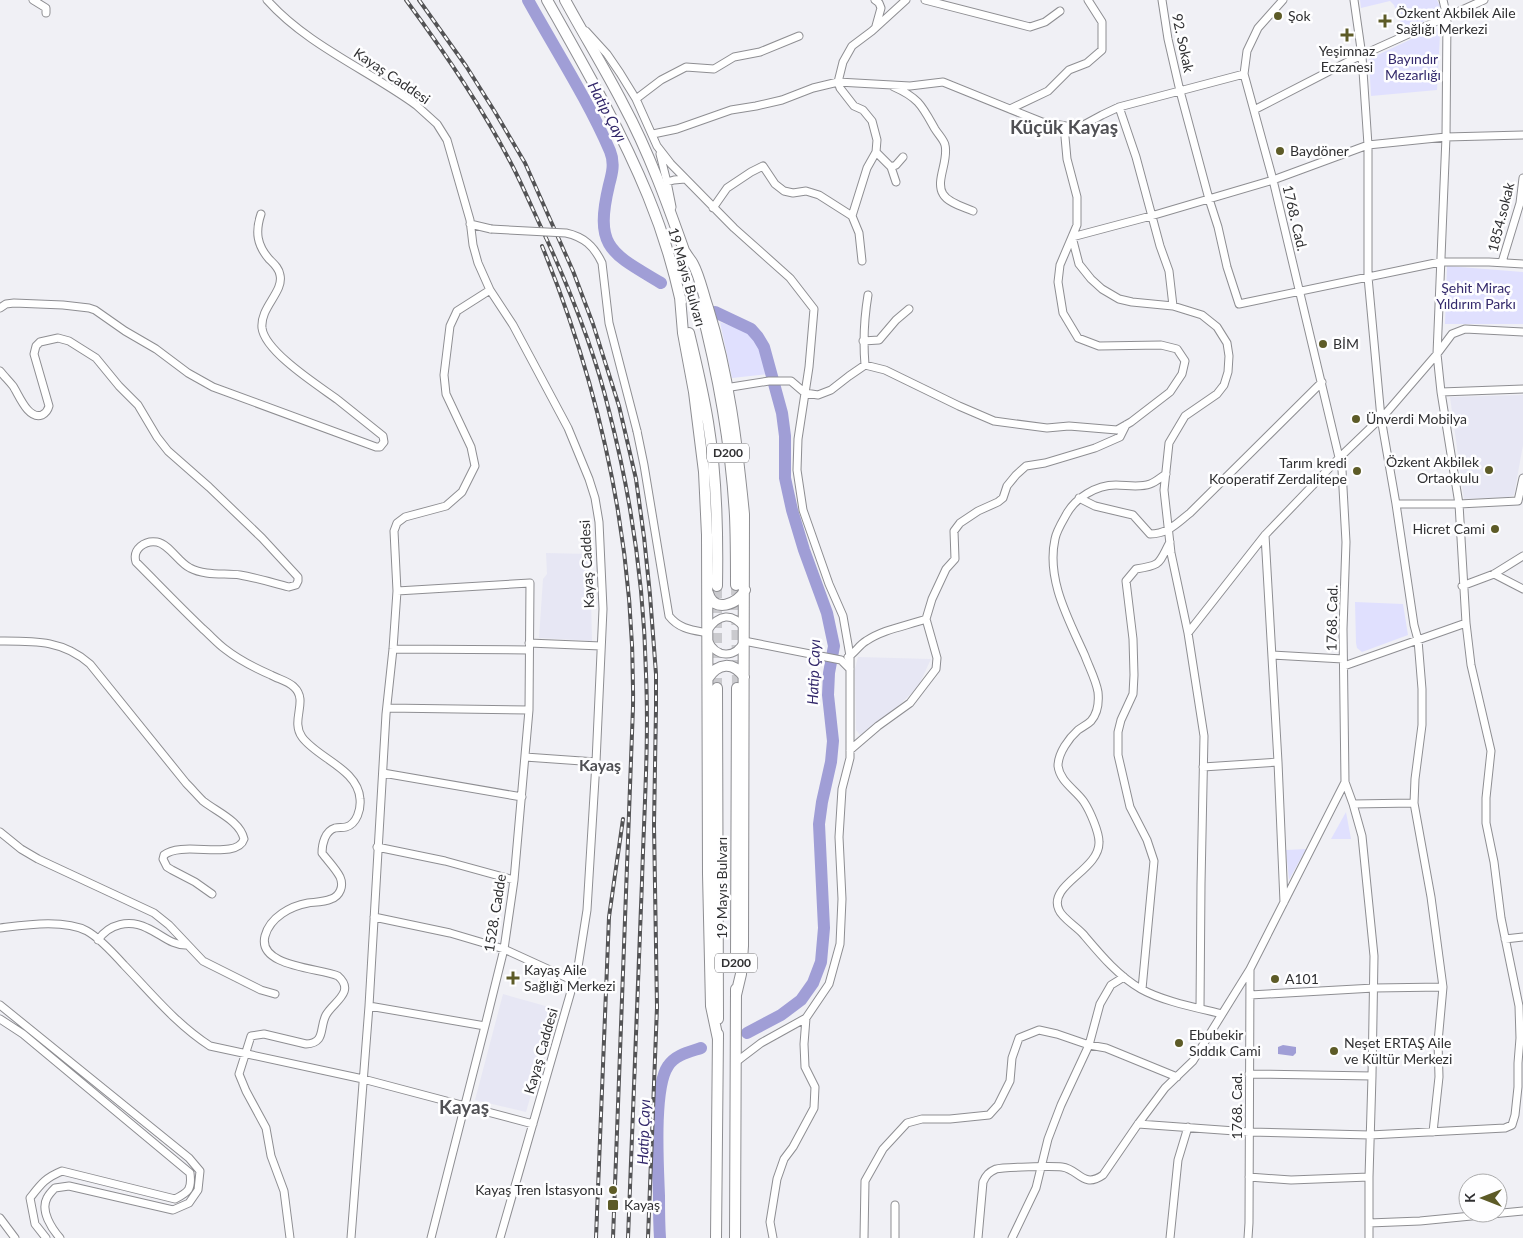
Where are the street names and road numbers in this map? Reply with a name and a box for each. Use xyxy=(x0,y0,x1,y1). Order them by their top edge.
street label: 92. Sokak xyxy=(1169,12,1198,75)
street label: Kayaş Caddesi xyxy=(351,44,434,107)
street label: 1854.sokak xyxy=(1484,180,1518,253)
street label: 1768. Cad. xyxy=(1280,183,1311,252)
street label: 19 Mayıs Bulvarı xyxy=(665,225,710,328)
road number: D200 xyxy=(707,443,749,462)
street label: Kayaş Caddesi xyxy=(576,519,597,609)
street label: 1768. Cad. xyxy=(1322,584,1341,652)
street label: 19 Mayıs Bulvarı xyxy=(713,837,730,939)
street label: 1528. Cadde xyxy=(480,873,509,953)
road number: D200 xyxy=(715,954,757,972)
street label: Kayaş Caddesi xyxy=(520,1006,561,1096)
street label: 1768. Cad. xyxy=(1228,1073,1245,1139)

